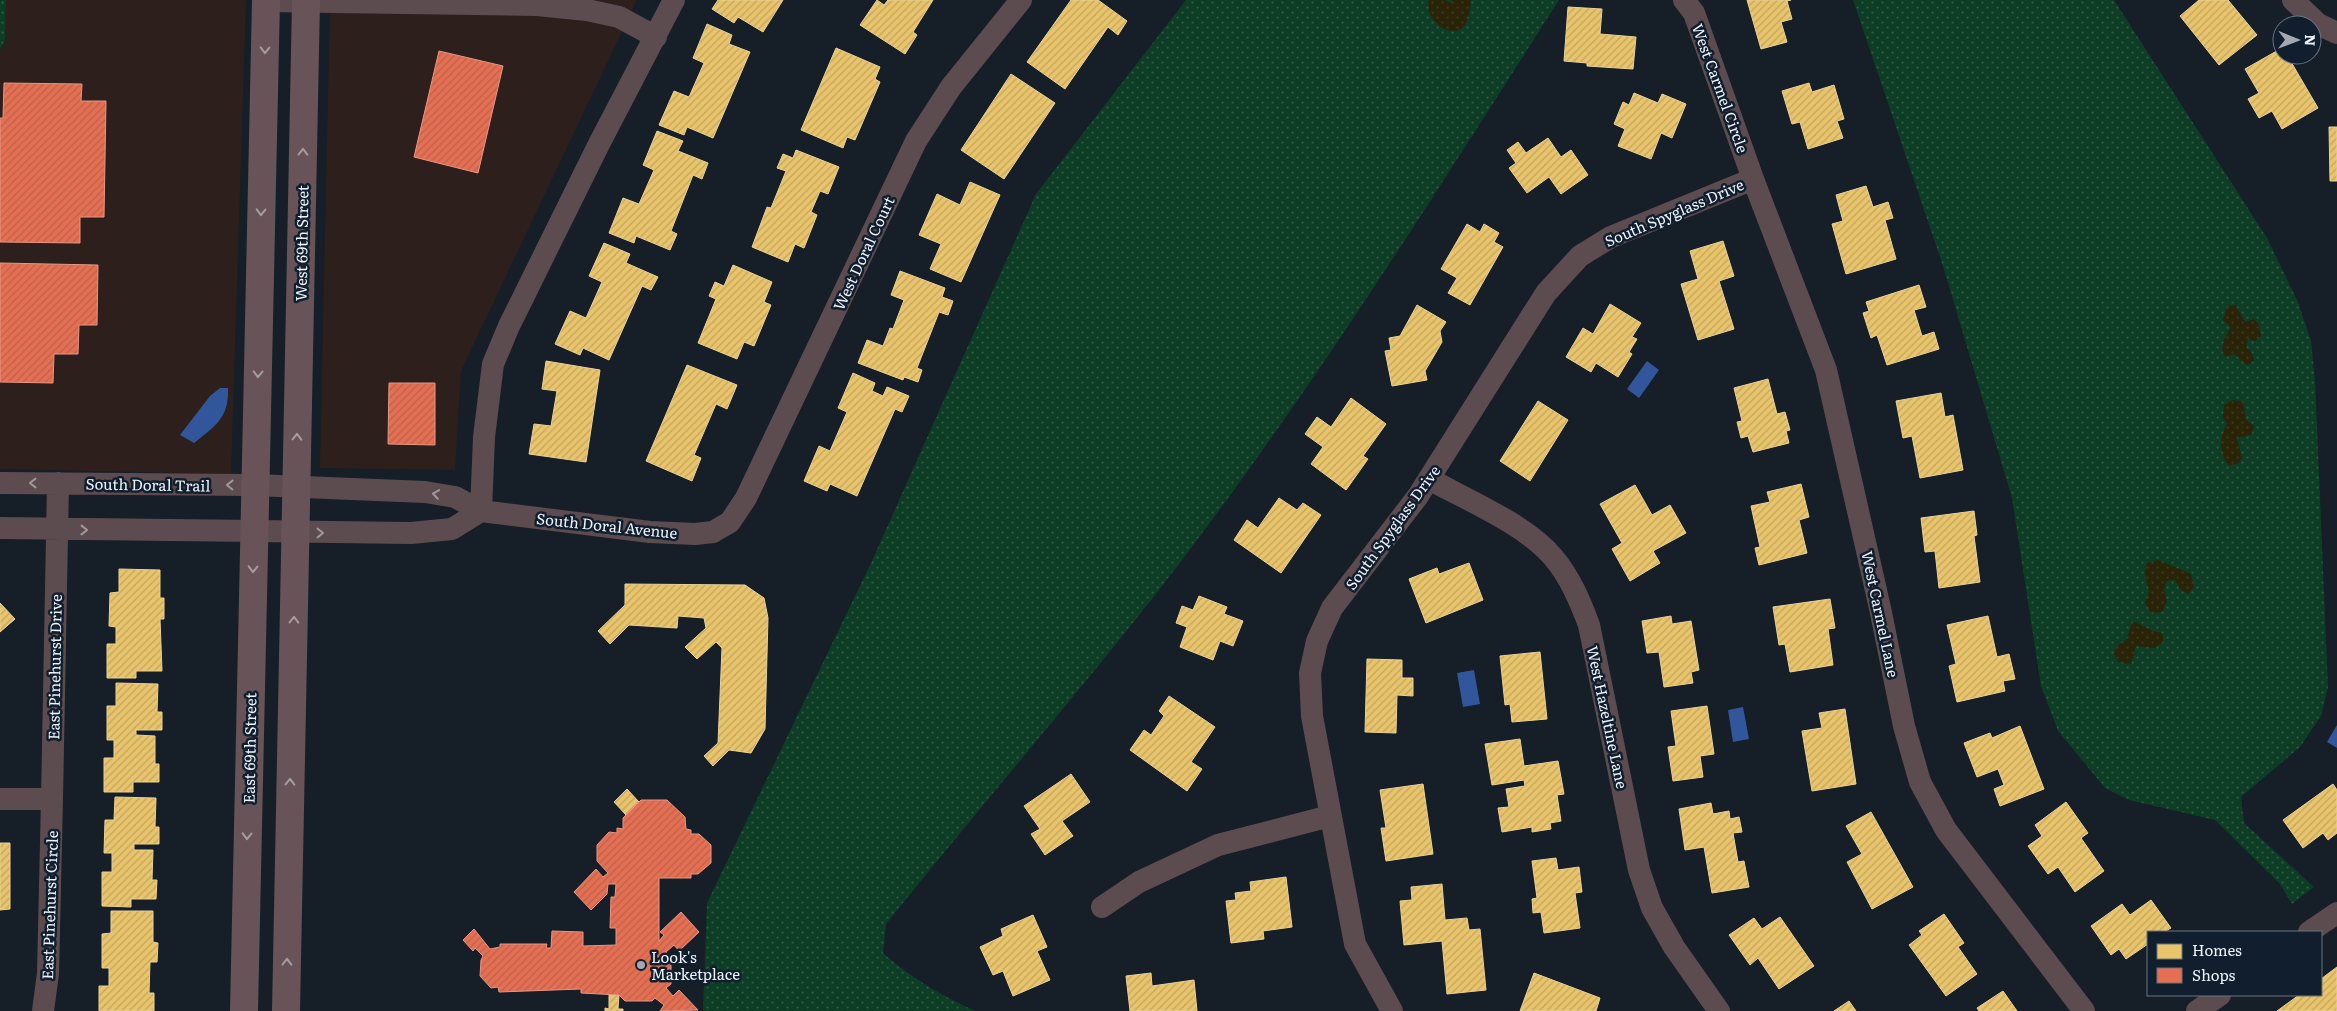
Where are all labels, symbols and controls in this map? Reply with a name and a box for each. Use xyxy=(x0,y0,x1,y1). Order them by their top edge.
north arrow xyxy=(2272,15,2322,65)
street label: West Carmel Circle xyxy=(1687,20,1755,156)
text: N xyxy=(2301,34,2321,47)
one-way arrow xyxy=(260,46,270,54)
one-way arrow xyxy=(298,148,308,156)
street label: South Spyglass Drive xyxy=(1601,172,1747,252)
street label: West 69th Street xyxy=(288,185,314,301)
street label: West Doral Court xyxy=(826,192,900,314)
one-way arrow xyxy=(256,208,267,216)
one-way arrow xyxy=(253,371,263,379)
one-way arrow xyxy=(292,433,303,441)
street label: South Spyglass Drive xyxy=(1339,460,1445,594)
street label: South Doral Trail xyxy=(85,471,211,497)
one-way arrow xyxy=(28,478,36,488)
one-way arrow xyxy=(226,480,234,490)
one-way arrow xyxy=(432,490,440,500)
street label: South Doral Avenue xyxy=(535,506,679,544)
one-way arrow xyxy=(80,525,88,535)
one-way arrow xyxy=(317,528,325,538)
street label: West Carmel Lane xyxy=(1856,549,1906,680)
one-way arrow xyxy=(248,565,258,573)
street label: East Pinehurst Drive xyxy=(41,594,67,740)
one-way arrow xyxy=(289,616,299,624)
street label: West Hazeltine Lane xyxy=(1582,643,1634,791)
street label: East 69th Street xyxy=(237,692,261,804)
one-way arrow xyxy=(285,778,296,786)
street label: East Pinehurst Circle xyxy=(35,830,63,980)
one-way arrow xyxy=(242,832,253,840)
legend xyxy=(2147,931,2322,996)
text: Homes xyxy=(2192,938,2242,961)
place label: Look's Marketplace xyxy=(651,945,740,985)
one-way arrow xyxy=(282,958,292,966)
marker: Look's Marketplace xyxy=(635,959,647,971)
text: Shops xyxy=(2192,963,2235,986)

